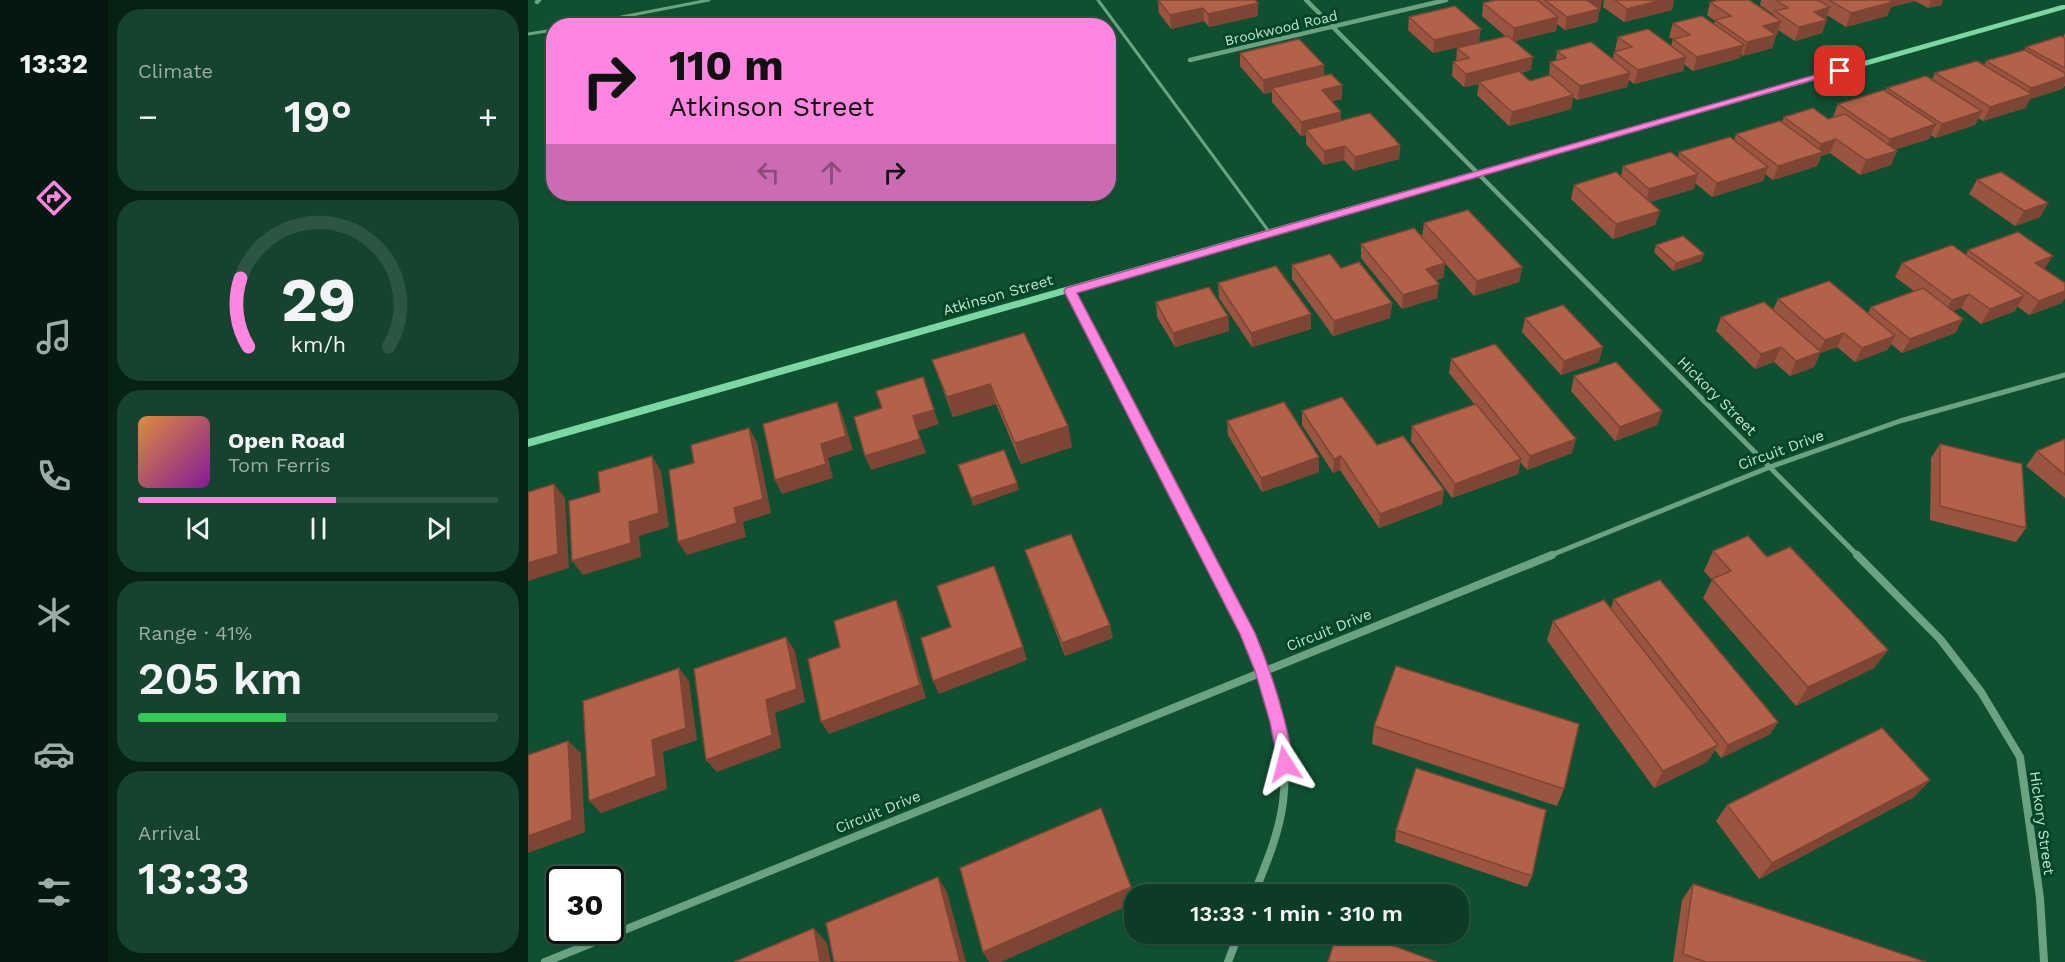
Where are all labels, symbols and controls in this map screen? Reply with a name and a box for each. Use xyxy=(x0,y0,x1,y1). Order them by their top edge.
street label: Brookwood Road xyxy=(1223,7,1339,49)
text: 110 m xyxy=(669,41,784,90)
icon: right xyxy=(570,42,648,120)
pin xyxy=(1814,45,1865,96)
text: 13:32 xyxy=(20,48,88,80)
icon: arrive xyxy=(1823,54,1856,87)
text: Climate xyxy=(138,59,213,83)
text: 19° xyxy=(284,90,352,143)
text: Atkinson Street xyxy=(669,91,874,123)
text: − xyxy=(138,97,158,136)
text: + xyxy=(478,97,498,136)
icon: left xyxy=(752,156,785,189)
icon: ahead xyxy=(815,156,848,189)
icon: right xyxy=(878,156,911,189)
icon: directions xyxy=(33,177,75,219)
text: 29 xyxy=(280,264,356,337)
street label: Atkinson Street xyxy=(941,270,1056,319)
icon: music xyxy=(33,316,75,358)
text: km/h xyxy=(290,333,346,358)
street label: Hickory Street xyxy=(1674,353,1761,440)
street label: Circuit Drive xyxy=(1735,426,1827,474)
text: Open Road xyxy=(228,428,345,453)
text: Tom Ferris xyxy=(228,453,331,477)
icon: phone xyxy=(33,455,75,497)
icon: previous xyxy=(182,512,215,545)
icon: pause xyxy=(302,512,335,545)
icon: next xyxy=(422,512,455,545)
icon: climate xyxy=(33,594,75,636)
street label: Circuit Drive xyxy=(1284,605,1374,655)
text: Range · 41% xyxy=(138,621,252,645)
text: 205 km xyxy=(138,652,303,705)
position arrow xyxy=(1253,732,1317,796)
icon: car xyxy=(33,733,75,775)
street label: Hickory Street xyxy=(2026,770,2058,877)
street label: Circuit Drive xyxy=(833,787,923,837)
text: Arrival xyxy=(138,821,200,845)
text: 13:33 xyxy=(138,852,250,905)
speed limit sign: 30 xyxy=(546,866,624,944)
icon: filters xyxy=(33,871,75,913)
text: 13:33 · 1 min · 310 m xyxy=(1190,901,1403,926)

